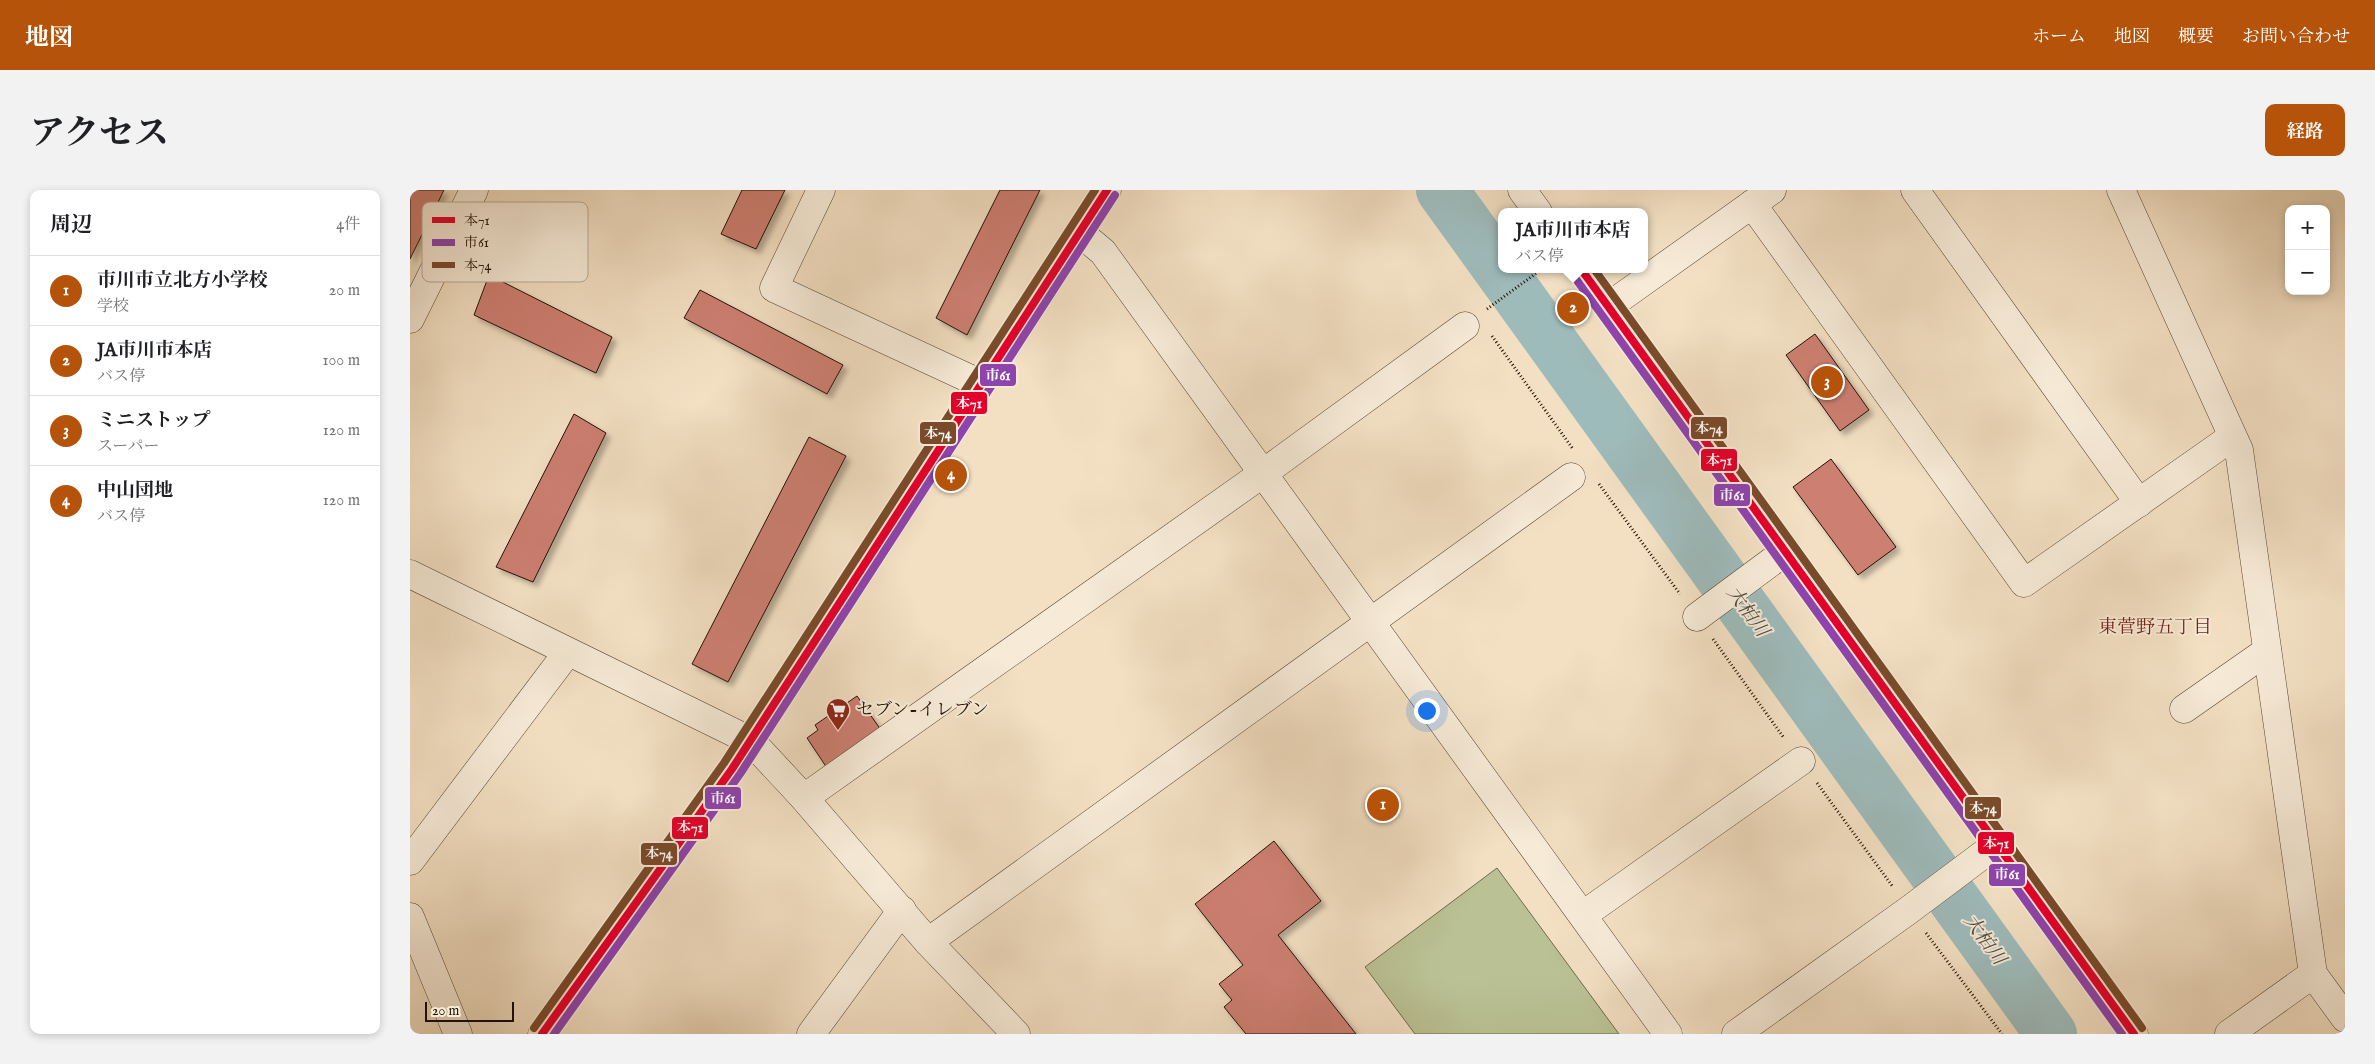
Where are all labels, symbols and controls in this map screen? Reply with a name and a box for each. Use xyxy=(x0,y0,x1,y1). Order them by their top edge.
text: 地図 xyxy=(25,23,73,54)
text: ホーム xyxy=(2032,26,2086,49)
text: 地図 xyxy=(2114,26,2150,49)
text: 概要 xyxy=(2178,26,2214,49)
text: お問い合わせ xyxy=(2242,26,2350,49)
button: 経路 xyxy=(2265,104,2345,156)
text: アクセス xyxy=(30,112,169,157)
legend xyxy=(422,202,588,282)
map controls xyxy=(2285,205,2330,295)
button: + xyxy=(2285,205,2330,250)
popup xyxy=(1498,208,1648,273)
text: 周辺 xyxy=(50,212,92,239)
text: 本71 xyxy=(464,212,490,230)
text: 4件 xyxy=(336,215,360,235)
text: JA市川市本店 xyxy=(1515,219,1631,243)
text: 市61 xyxy=(464,234,489,252)
text: バス停 xyxy=(1515,247,1563,267)
button: − xyxy=(2285,250,2330,295)
text: 本74 xyxy=(464,257,492,275)
text: 市川市立北方小学校 xyxy=(97,269,268,293)
text: 1 xyxy=(63,281,69,301)
text: 20 m xyxy=(329,281,360,301)
pin: 2 xyxy=(1557,289,1589,327)
text: 学校 xyxy=(97,297,129,317)
text: JA市川市本店 xyxy=(97,339,212,363)
text: 2 xyxy=(62,351,70,371)
text: 100 m xyxy=(323,351,360,371)
line badge: 市61 xyxy=(979,363,1017,387)
pin: 3 xyxy=(1811,363,1843,401)
text: バス停 xyxy=(97,367,145,387)
text: 市61 xyxy=(985,367,1011,385)
line badge: 本71 xyxy=(950,391,988,415)
text: 本71 xyxy=(956,395,982,413)
text: ミニストップ xyxy=(97,409,210,433)
line badge: 本74 xyxy=(1690,416,1728,440)
text: 本74 xyxy=(1695,420,1724,438)
text: 3 xyxy=(63,421,69,441)
text: 120 m xyxy=(323,421,360,441)
line badge: 本74 xyxy=(919,421,957,445)
text: 本74 xyxy=(924,425,953,443)
text: スーパー xyxy=(97,437,159,457)
line badge: 本71 xyxy=(1700,448,1738,472)
text: 本71 xyxy=(1706,452,1732,470)
pin: 4 xyxy=(935,456,967,494)
text: 中山団地 xyxy=(97,479,173,503)
line badge: 市61 xyxy=(1713,483,1751,507)
text: 市61 xyxy=(1719,487,1745,505)
text: 4 xyxy=(62,491,70,511)
text: 120 m xyxy=(323,491,360,511)
text: バス停 xyxy=(97,507,145,527)
water label: 大柏川 xyxy=(1721,582,1775,644)
district label: 東菅野五丁目 xyxy=(2098,616,2212,640)
supermarket icon: セブン-イレブン xyxy=(825,697,851,731)
your location xyxy=(1414,698,1440,724)
place label: セブン-イレブン xyxy=(856,699,989,722)
line badge: 市61 xyxy=(704,786,742,810)
pin: 1 xyxy=(1367,786,1399,824)
text: 市61 xyxy=(710,790,736,808)
line badge: 本74 xyxy=(1964,796,2002,820)
text: 本74 xyxy=(1969,800,1998,818)
line badge: 本71 xyxy=(671,816,709,840)
text: 本71 xyxy=(677,819,703,837)
line badge: 本71 xyxy=(1977,831,2015,855)
text: 本71 xyxy=(1983,835,2009,853)
line badge: 本74 xyxy=(640,842,678,866)
text: 本74 xyxy=(645,845,674,863)
line badge: 市61 xyxy=(1988,863,2026,887)
text: 市61 xyxy=(1994,866,2020,884)
water label: 大柏川 xyxy=(1958,910,2012,972)
scale bar xyxy=(425,999,514,1022)
text: 20 m xyxy=(432,1002,459,1020)

